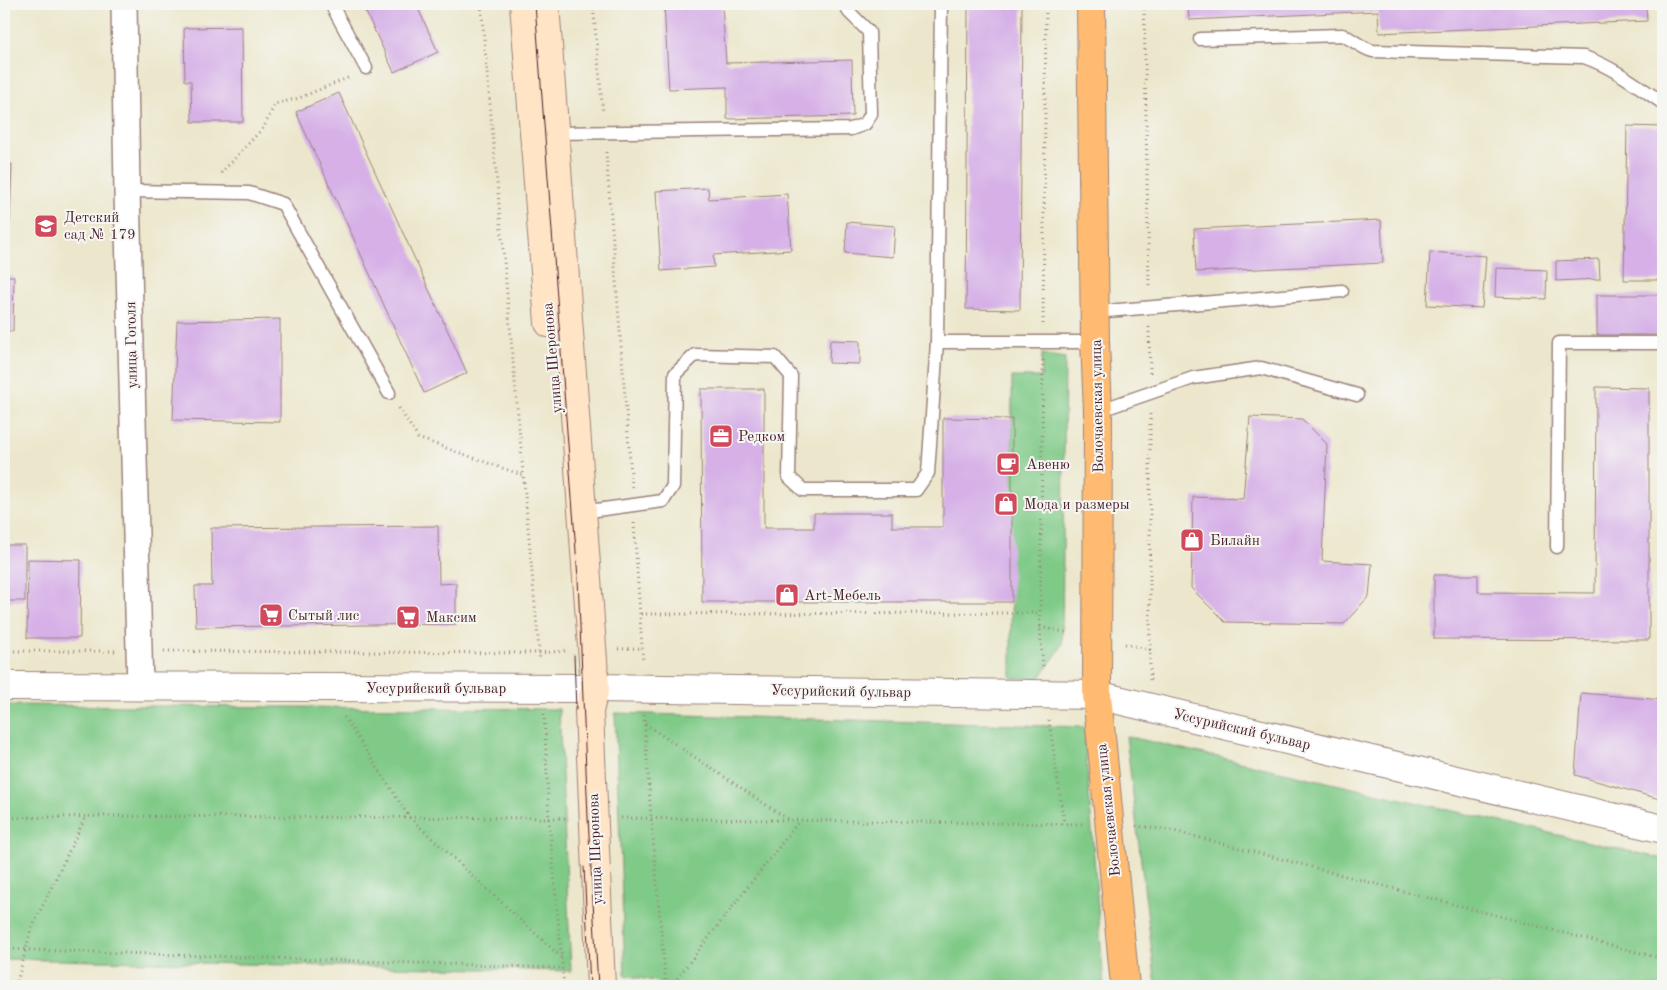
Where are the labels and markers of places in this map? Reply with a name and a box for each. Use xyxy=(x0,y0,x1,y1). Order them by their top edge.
place label: Детский сад № 179 xyxy=(64,211,136,243)
school or university icon: Детский сад № 179 xyxy=(33,213,59,239)
office icon: Редком xyxy=(708,423,734,449)
place label: Редком xyxy=(738,430,786,445)
cafe icon: Авеню xyxy=(995,451,1021,477)
place label: Авеню xyxy=(1026,458,1070,473)
shop icon: Мода и размеры xyxy=(993,491,1019,517)
place label: Мода и размеры xyxy=(1024,498,1130,513)
shop icon: Билайн xyxy=(1179,527,1205,553)
place label: Билайн xyxy=(1210,534,1260,549)
shop icon: Art-Мебель xyxy=(774,582,800,608)
place label: Art-Мебель xyxy=(804,589,881,604)
supermarket icon: Сытый лис xyxy=(258,602,284,628)
supermarket icon: Максим xyxy=(395,604,421,630)
place label: Сытый лис xyxy=(288,609,360,624)
place label: Максим xyxy=(426,611,477,626)

